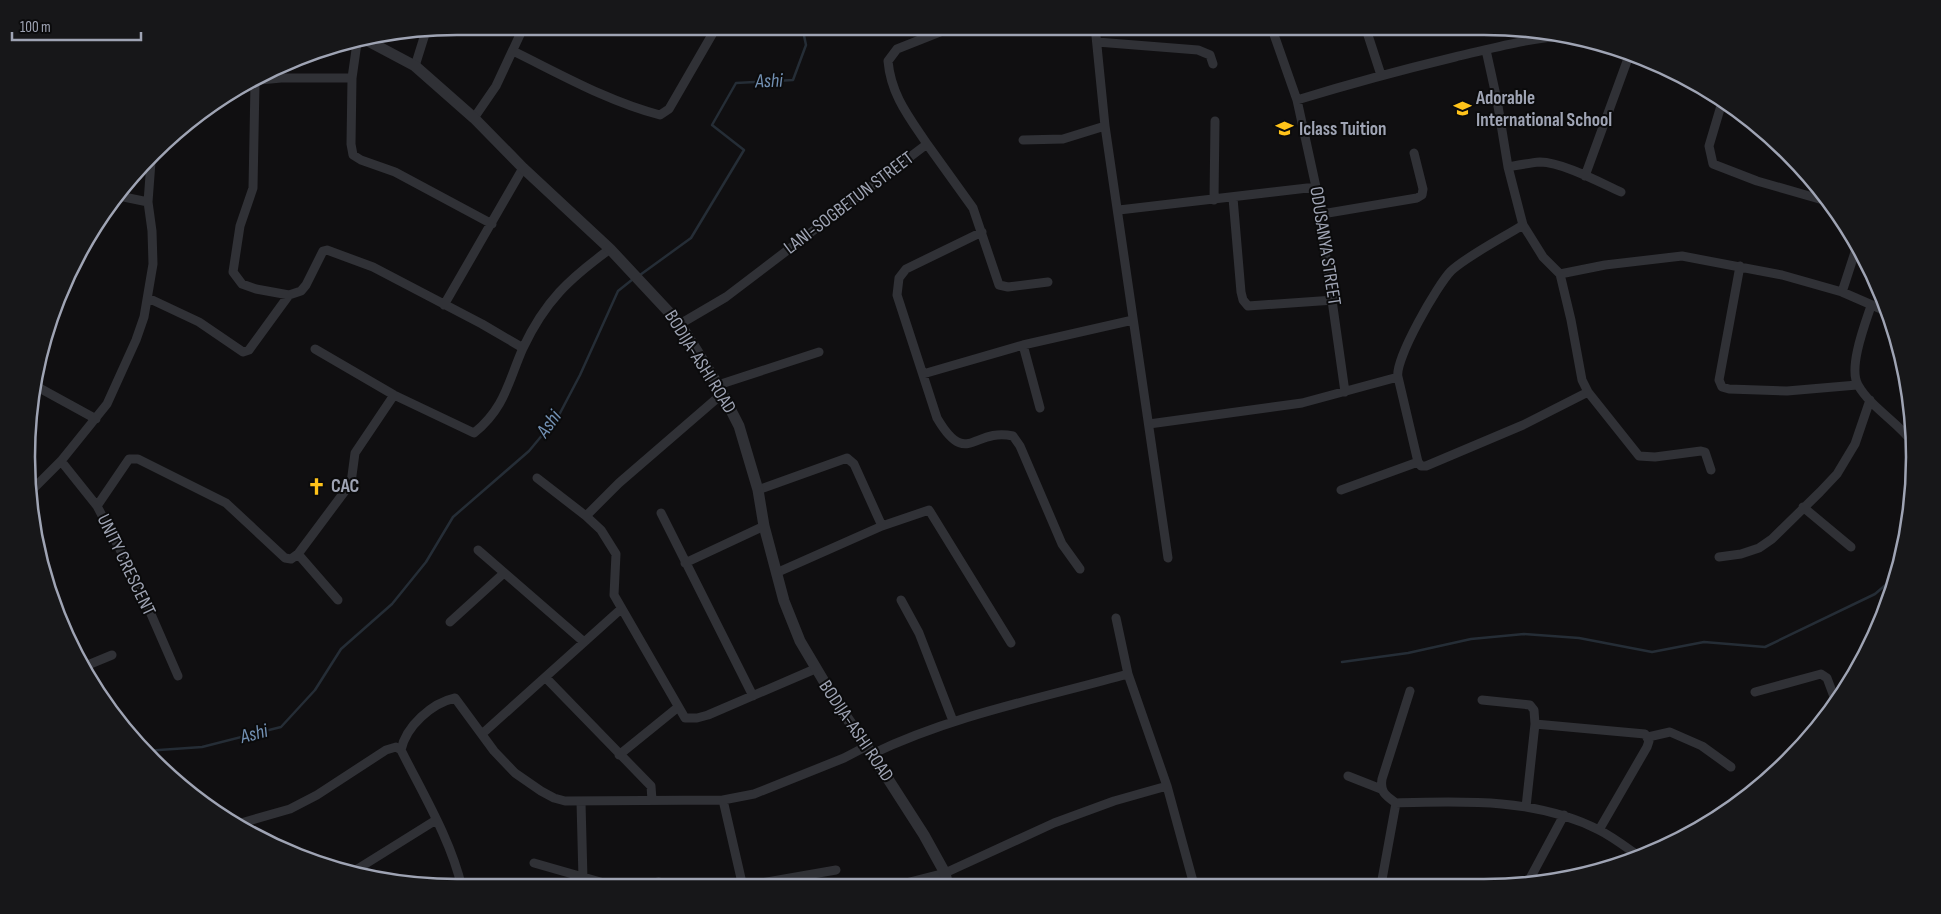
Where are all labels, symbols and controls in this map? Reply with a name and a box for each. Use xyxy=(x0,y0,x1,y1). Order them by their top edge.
scale bar xyxy=(12,10,141,42)
text: 100 m xyxy=(20,18,51,37)
water label: Ashi xyxy=(754,68,785,94)
place label: Adorable International School xyxy=(1475,87,1612,132)
school or university icon: Adorable International School xyxy=(1452,99,1472,119)
place label: Iclass Tuition xyxy=(1299,118,1387,141)
school or university icon: Iclass Tuition xyxy=(1275,119,1295,139)
street label: LANI-SOGBETUN STREET xyxy=(780,147,919,259)
street label: ODUSANYA STREET xyxy=(1304,185,1346,307)
street label: BODIJA-ASHI ROAD xyxy=(659,306,741,418)
water label: Ashi xyxy=(531,405,568,443)
place label: CAC xyxy=(331,475,360,498)
church icon: CAC xyxy=(307,476,327,496)
street label: UNITY CRESCENT xyxy=(92,511,161,620)
street label: BODIJA-ASHI ROAD xyxy=(814,676,898,786)
water label: Ashi xyxy=(237,719,272,749)

